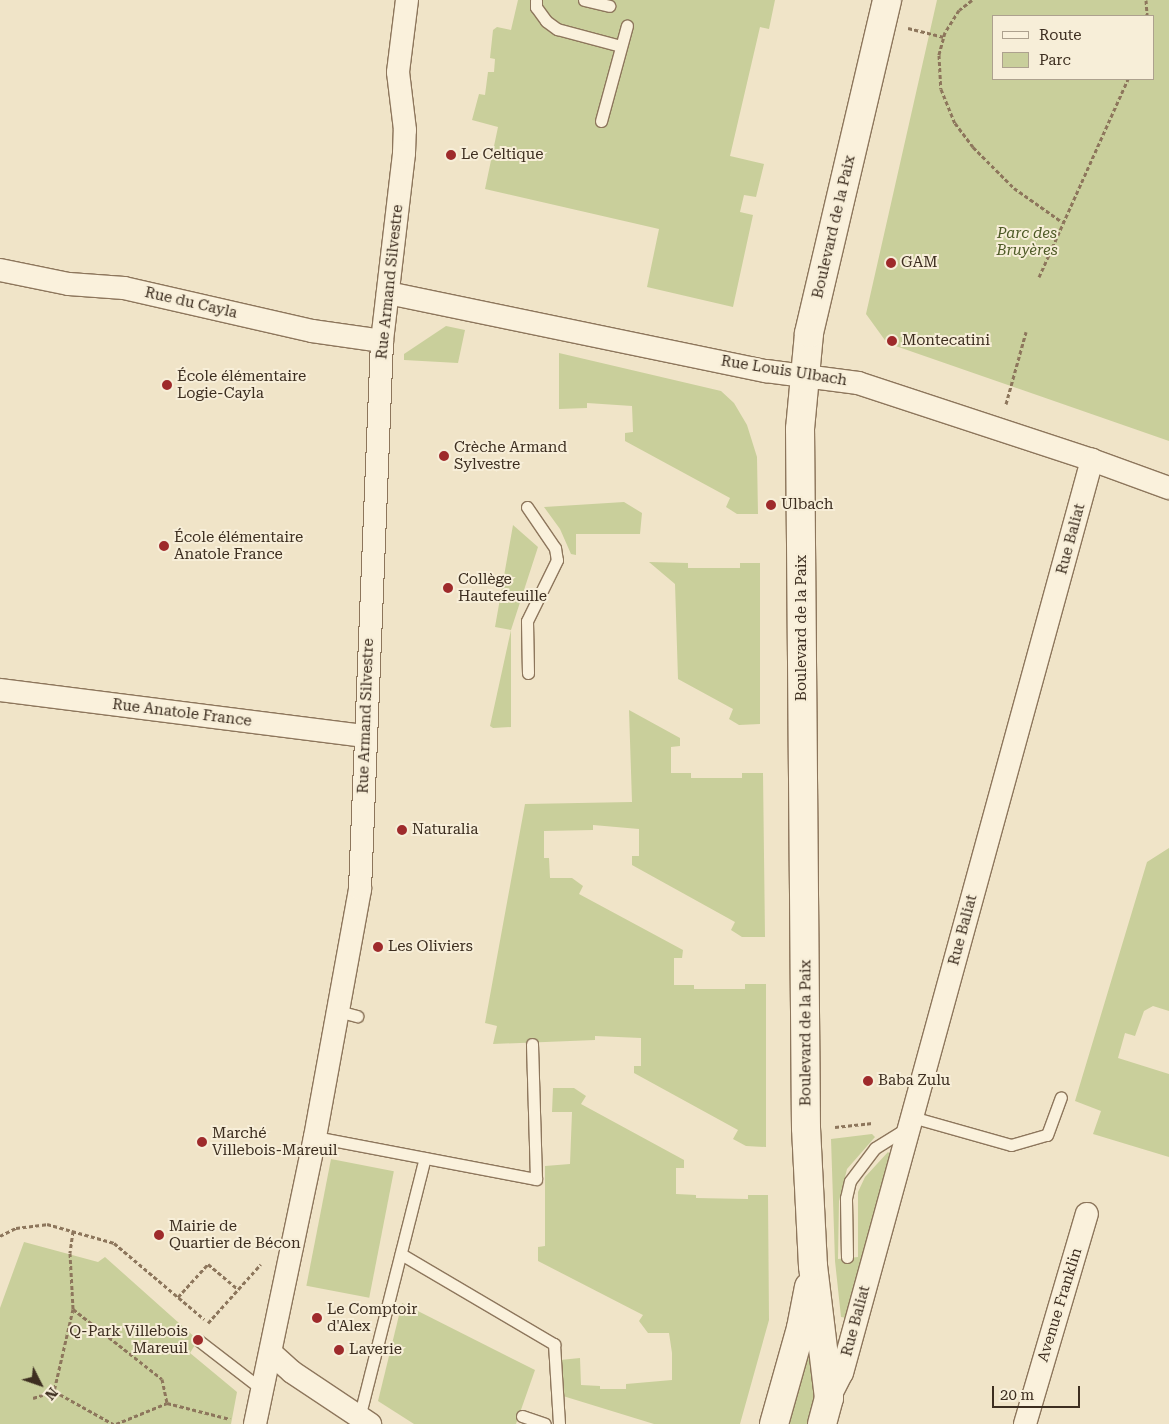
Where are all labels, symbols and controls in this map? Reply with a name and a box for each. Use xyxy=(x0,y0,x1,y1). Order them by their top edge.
legend xyxy=(992,15,1154,80)
text: Route xyxy=(1039,26,1081,44)
text: Parc xyxy=(1039,51,1071,69)
place label: Le Celtique xyxy=(461,146,543,164)
marker: Le Celtique xyxy=(445,149,457,161)
street label: Boulevard de la Paix xyxy=(809,154,859,300)
street label: Rue Armand Silvestre xyxy=(373,204,407,360)
park label: Parc des Bruyères xyxy=(996,224,1058,259)
place label: GAM xyxy=(901,254,938,272)
marker: GAM xyxy=(885,257,897,269)
street label: Rue du Cayla xyxy=(143,284,239,322)
place label: Montecatini xyxy=(902,332,990,350)
marker: Montecatini xyxy=(886,335,898,347)
street label: Rue Louis Ulbach xyxy=(720,352,848,390)
place label: École élémentaire Logie-Cayla xyxy=(177,367,306,402)
marker: École élémentaire Logie-Cayla xyxy=(161,379,173,391)
place label: Crèche Armand Sylvestre xyxy=(454,438,567,473)
marker: Crèche Armand Sylvestre xyxy=(438,450,450,462)
place label: Ulbach xyxy=(781,496,833,514)
marker: Ulbach xyxy=(765,499,777,511)
street label: Rue Baliat xyxy=(1053,502,1089,576)
place label: École élémentaire Anatole France xyxy=(174,528,303,563)
marker: École élémentaire Anatole France xyxy=(158,540,170,552)
street label: Boulevard de la Paix xyxy=(793,555,811,701)
place label: Collège Hautefeuille xyxy=(458,570,547,605)
marker: Collège Hautefeuille xyxy=(442,582,454,594)
street label: Rue Armand Silvestre xyxy=(354,638,378,794)
street label: Rue Anatole France xyxy=(111,696,253,730)
place label: Naturalia xyxy=(412,821,478,839)
marker: Naturalia xyxy=(396,824,408,836)
street label: Rue Baliat xyxy=(945,893,981,967)
place label: Les Oliviers xyxy=(388,938,473,956)
marker: Les Oliviers xyxy=(372,941,384,953)
street label: Boulevard de la Paix xyxy=(797,960,815,1106)
place label: Baba Zulu xyxy=(878,1072,950,1090)
marker: Baba Zulu xyxy=(862,1075,874,1087)
place label: Marché Villebois-Mareuil xyxy=(212,1124,337,1159)
marker: Marché Villebois-Mareuil xyxy=(196,1136,208,1148)
place label: Mairie de Quartier de Bécon xyxy=(169,1217,301,1252)
marker: Mairie de Quartier de Bécon xyxy=(153,1229,165,1241)
street label: Avenue Franklin xyxy=(1034,1246,1086,1364)
street label: Rue Baliat xyxy=(838,1284,874,1358)
place label: Le Comptoir d'Alex xyxy=(327,1300,418,1335)
marker: Le Comptoir d'Alex xyxy=(311,1312,323,1324)
place label: Q-Park Villebois Mareuil xyxy=(69,1322,188,1357)
marker: Q-Park Villebois Mareuil xyxy=(192,1334,204,1346)
place label: Laverie xyxy=(349,1341,402,1359)
marker: Laverie xyxy=(333,1344,345,1356)
north arrow xyxy=(15,1359,65,1409)
scale bar xyxy=(994,1376,1082,1408)
text: N xyxy=(42,1385,61,1403)
text: 20 m xyxy=(1000,1386,1034,1404)

